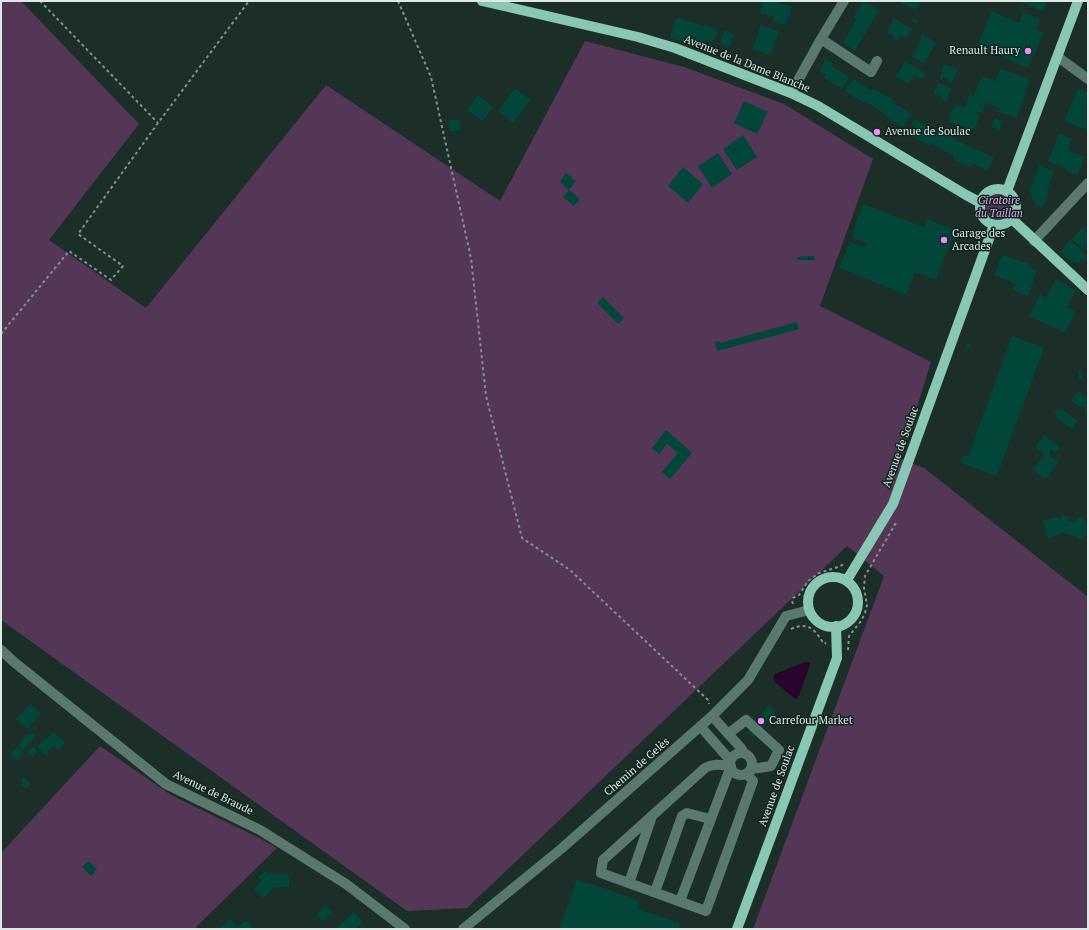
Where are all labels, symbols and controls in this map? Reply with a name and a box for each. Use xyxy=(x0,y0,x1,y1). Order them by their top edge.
street label: Avenue de la Dame Blanche xyxy=(682,33,812,95)
place label: Renault Haury xyxy=(949,44,1020,58)
marker: Renault Haury xyxy=(1023,46,1033,56)
place label: Avenue de Soulac xyxy=(885,125,970,139)
marker: Avenue de Soulac xyxy=(872,127,882,137)
park label: Giratoire du Taillan xyxy=(975,194,1023,220)
place label: Garage des Arcades xyxy=(952,227,1005,253)
marker: Garage des Arcades xyxy=(939,235,949,245)
street label: Avenue de Soulac xyxy=(880,405,922,489)
place label: Carrefour Market xyxy=(769,714,853,728)
marker: Carrefour Market xyxy=(756,716,766,726)
street label: Chemin de Gelès xyxy=(602,735,672,799)
street label: Avenue de Soulac xyxy=(756,744,798,828)
street label: Avenue de Braude xyxy=(171,768,255,818)

